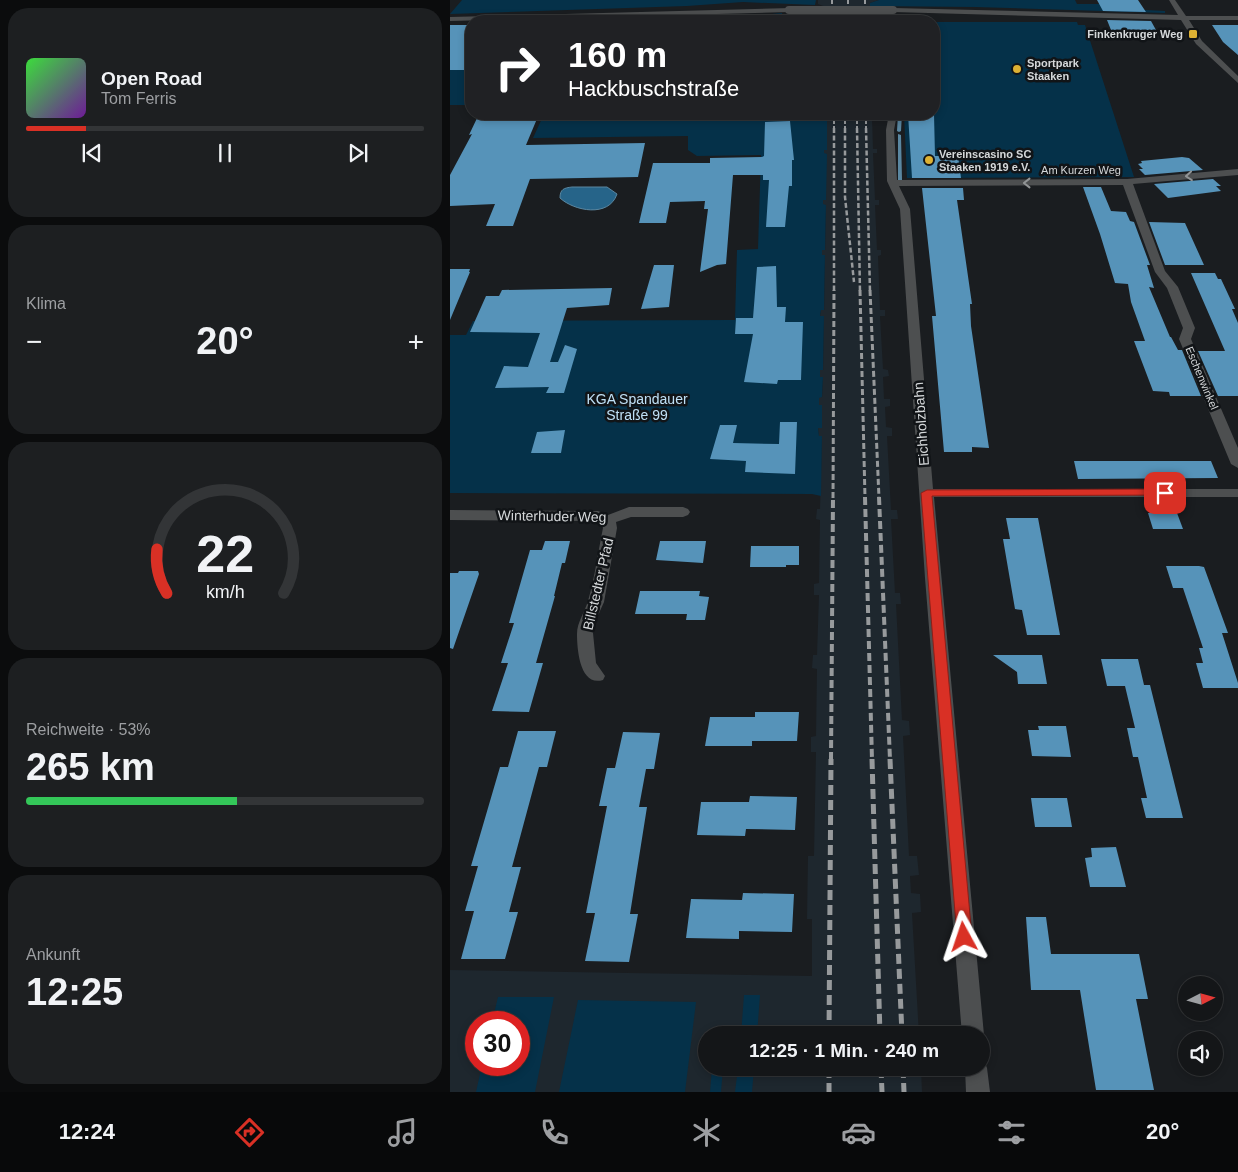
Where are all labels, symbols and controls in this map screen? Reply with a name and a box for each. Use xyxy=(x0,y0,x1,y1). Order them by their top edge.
place label: Finkenkruger Weg xyxy=(1087,28,1183,40)
marker: Finkenkruger Weg xyxy=(1187,28,1199,40)
icon: right xyxy=(485,35,550,100)
text: 160 m xyxy=(568,35,667,74)
place label: Sportpark Staaken xyxy=(1027,57,1080,82)
marker: Sportpark Staaken xyxy=(1011,63,1023,75)
text: Open Road xyxy=(101,68,202,89)
text: Hackbuschstraße xyxy=(568,76,739,101)
text: Tom Ferris xyxy=(101,90,177,107)
icon: previous xyxy=(78,139,106,167)
icon: pause xyxy=(211,139,239,167)
icon: next xyxy=(344,139,372,167)
place label: Vereinscasino SC Staaken 1919 e.V. xyxy=(939,148,1031,173)
marker: Vereinscasino SC Staaken 1919 e.V. xyxy=(923,154,935,166)
street label: Am Kurzen Weg xyxy=(1041,164,1121,176)
one-way arrow xyxy=(1185,171,1193,182)
one-way arrow xyxy=(1023,178,1030,188)
text: Klima xyxy=(26,295,66,312)
text: 20° xyxy=(196,320,254,362)
text: − xyxy=(26,326,42,357)
text: + xyxy=(408,326,424,357)
street label: Eschenwinkel xyxy=(1183,345,1221,411)
street label: Eichholzbahn xyxy=(910,382,932,466)
park label: KGA Spandauer Straße 99 xyxy=(586,391,688,423)
pin xyxy=(1144,472,1186,514)
icon: arrive xyxy=(1151,479,1179,507)
street label: Winterhuder Weg xyxy=(498,507,606,525)
text: 22 xyxy=(196,525,254,583)
street label: Billstedter Pfad xyxy=(580,536,616,632)
text: km/h xyxy=(206,582,244,602)
text: Reichweite · 53% xyxy=(26,721,151,738)
text: 265 km xyxy=(26,746,155,788)
position arrow xyxy=(937,910,989,962)
text: Ankunft xyxy=(26,946,80,963)
text: 12:25 xyxy=(26,971,123,1013)
north arrow xyxy=(1178,976,1222,1021)
map controls xyxy=(1178,976,1223,1076)
speed limit sign: 30 xyxy=(465,1011,530,1076)
button: sound xyxy=(1178,1031,1223,1076)
text: 12:25 · 1 Min. · 240 m xyxy=(749,1040,939,1061)
icon: directions xyxy=(232,1115,267,1150)
icon: music xyxy=(385,1115,420,1150)
icon: phone xyxy=(537,1115,572,1150)
icon: climate xyxy=(689,1115,724,1150)
icon: car xyxy=(841,1115,876,1150)
icon: filters xyxy=(994,1115,1029,1150)
text: 12:24 xyxy=(59,1119,115,1144)
text: 20° xyxy=(1146,1119,1179,1144)

